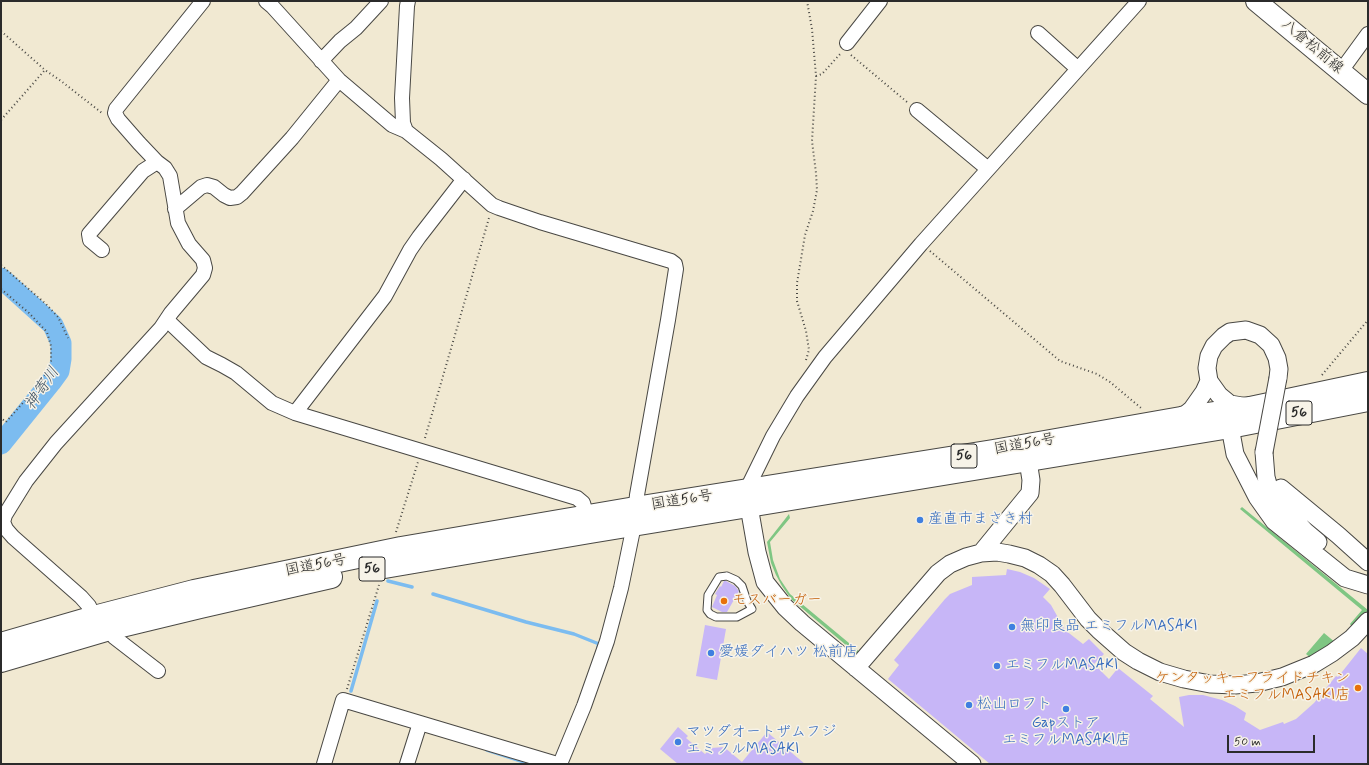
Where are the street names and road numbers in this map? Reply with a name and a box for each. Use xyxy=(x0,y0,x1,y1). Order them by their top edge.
street label: 八倉松前線 xyxy=(1277,16,1347,78)
road number: 56 xyxy=(1286,401,1312,425)
street label: 国道56号 xyxy=(993,431,1057,459)
road number: 56 xyxy=(951,444,977,468)
street label: 国道56号 xyxy=(650,487,714,515)
street label: 国道56号 xyxy=(284,551,348,581)
road number: 56 xyxy=(359,557,385,581)

